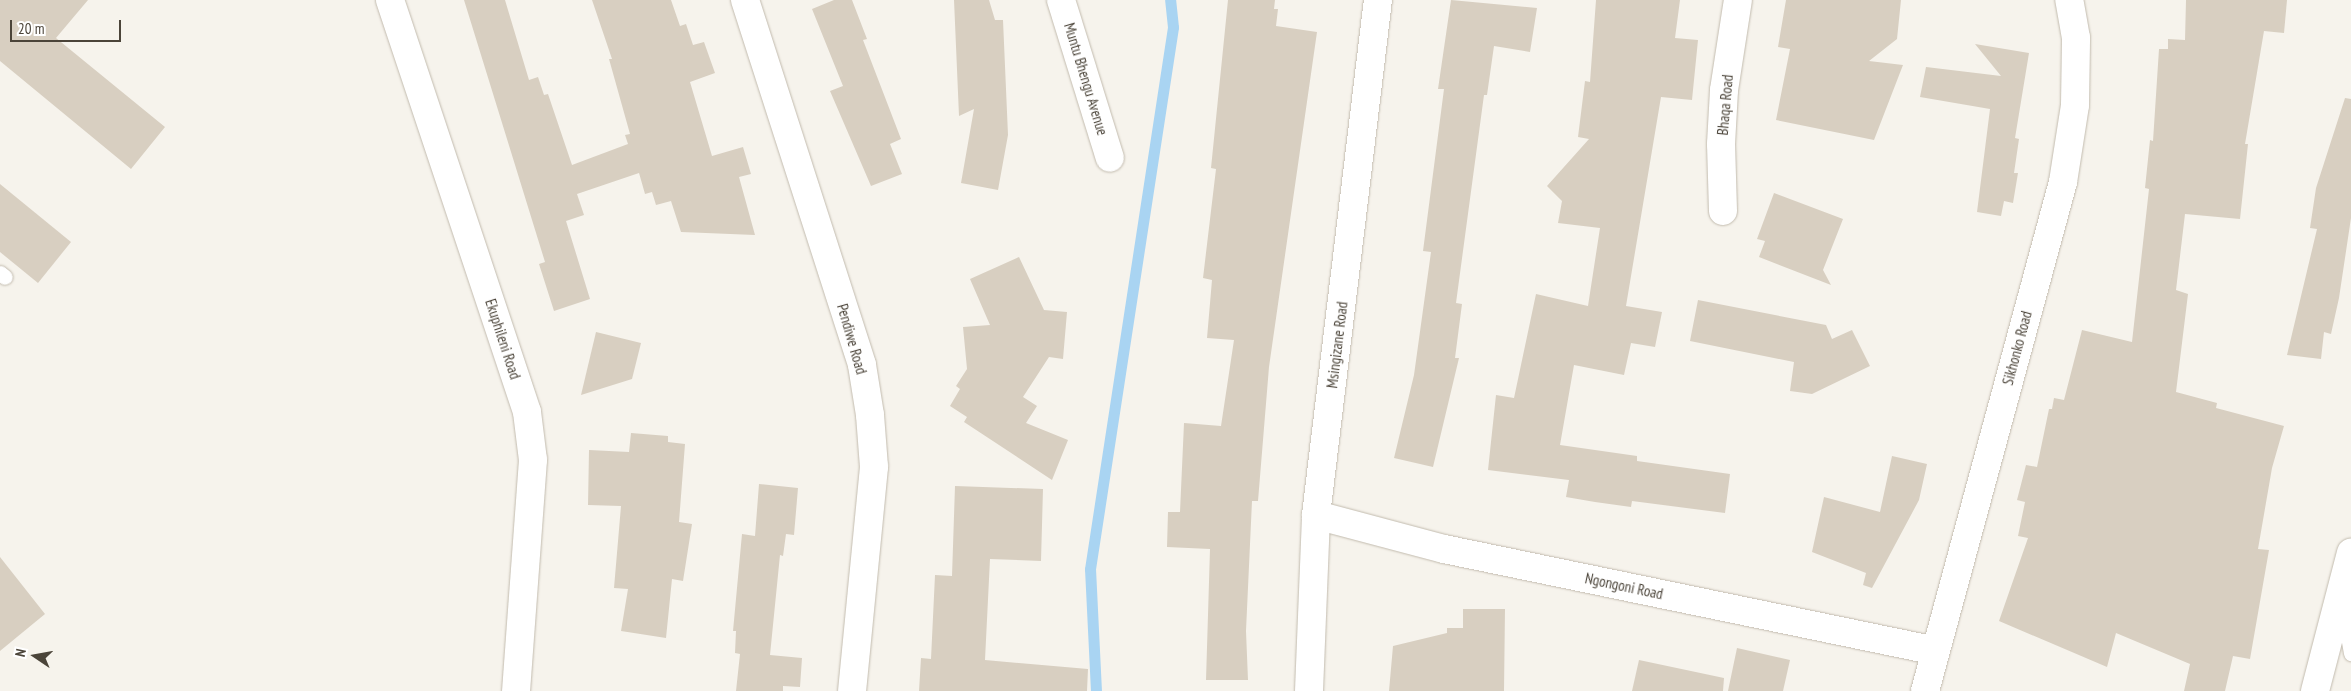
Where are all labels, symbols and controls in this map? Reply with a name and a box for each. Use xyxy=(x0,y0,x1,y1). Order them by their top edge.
scale bar xyxy=(12,10,124,42)
text: 20 m xyxy=(18,19,44,38)
street label: Muntu Bhengu Avenue xyxy=(1060,20,1112,138)
street label: Bhaqa Road xyxy=(1713,74,1737,136)
street label: Ekuphileni Road xyxy=(482,297,524,381)
street label: Msingizane Road xyxy=(1323,301,1351,389)
street label: Pendiwe Road xyxy=(833,302,871,376)
street label: Sikhonko Road xyxy=(1998,309,2036,387)
street label: Ngongoni Road xyxy=(1583,569,1665,603)
north arrow xyxy=(10,631,60,681)
text: N xyxy=(11,647,30,658)

